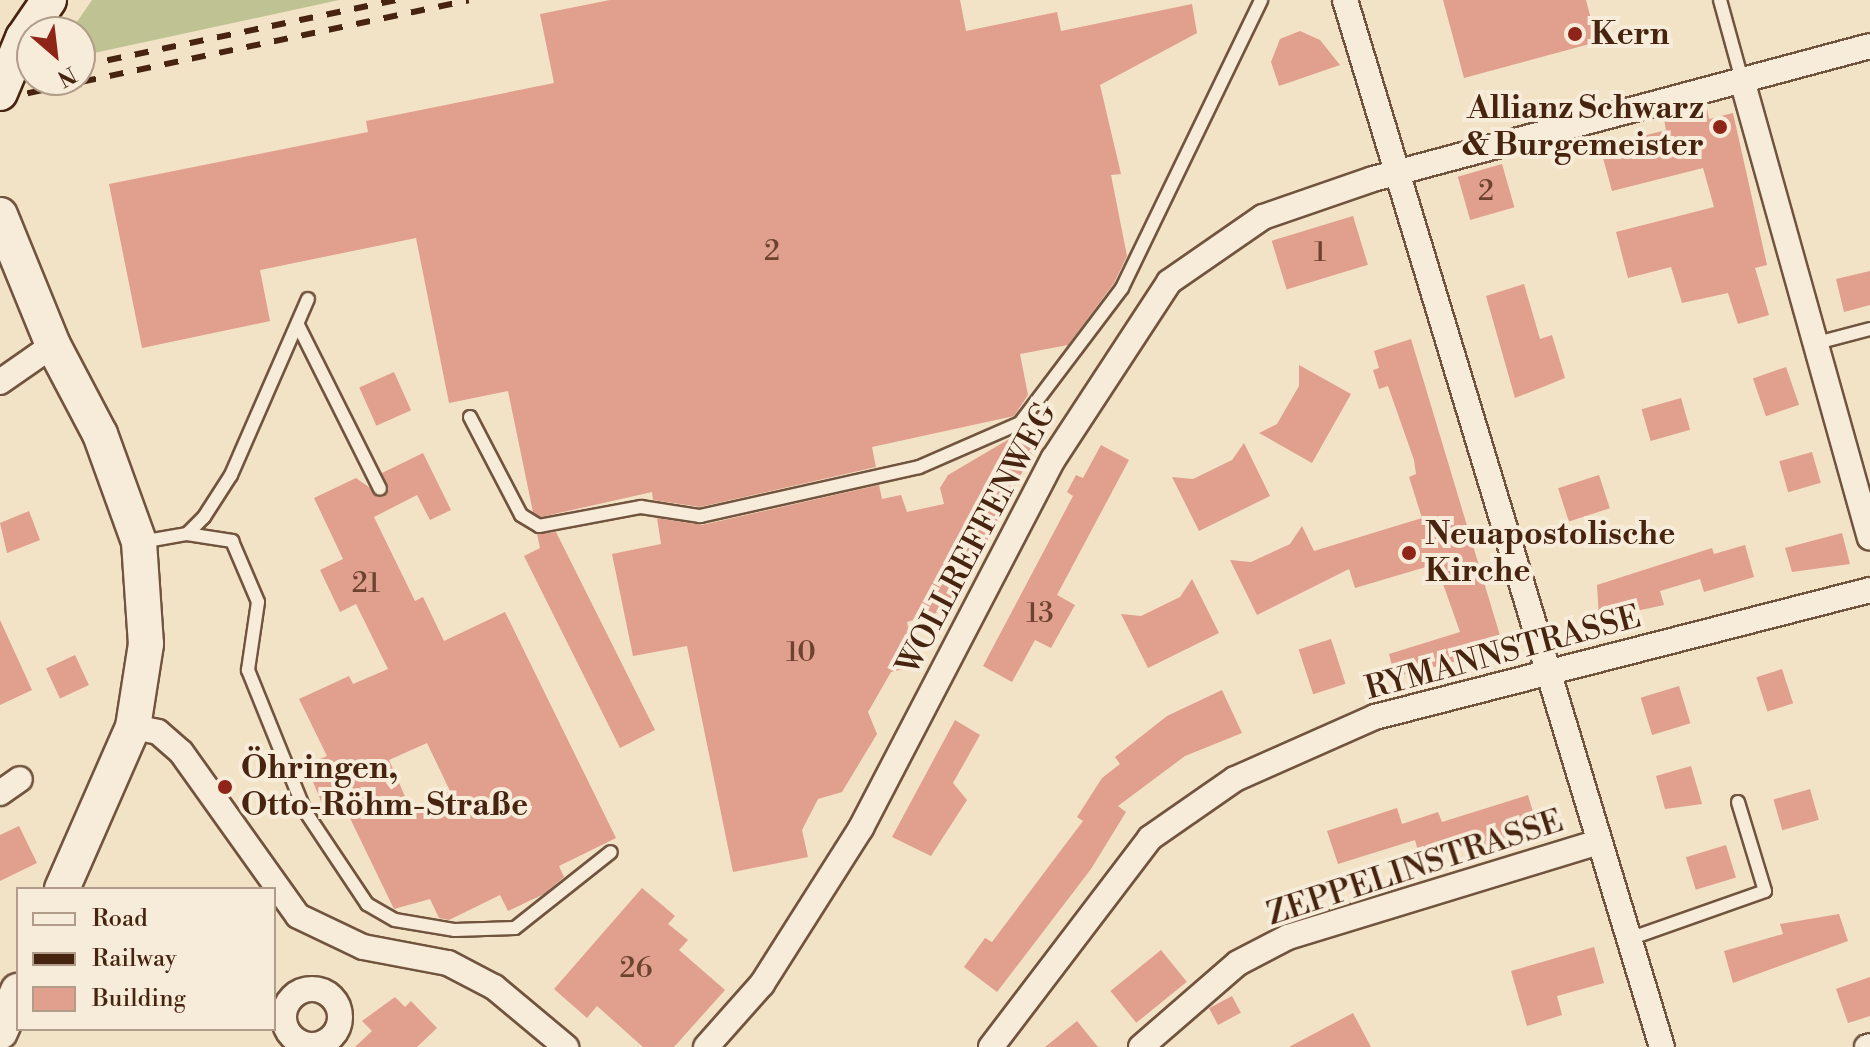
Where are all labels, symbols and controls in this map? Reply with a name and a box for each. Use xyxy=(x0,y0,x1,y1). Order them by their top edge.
place label: Kern xyxy=(1591,15,1669,53)
north arrow xyxy=(16,16,96,96)
marker: Kern xyxy=(1566,25,1584,43)
text: N xyxy=(53,60,81,92)
place label: Allianz Schwarz & Burgemeister xyxy=(1462,90,1704,165)
marker: Allianz Schwarz & Burgemeister xyxy=(1711,118,1729,136)
house number: 2 xyxy=(1478,175,1494,209)
house number: 2 xyxy=(764,235,780,269)
house number: 1 xyxy=(1314,236,1326,270)
street label: WOLLREFFENWEG xyxy=(889,397,1065,681)
place label: Neuapostolische Kirche xyxy=(1425,516,1675,591)
marker: Neuapostolische Kirche xyxy=(1400,544,1418,562)
house number: 21 xyxy=(352,567,380,601)
house number: 13 xyxy=(1026,597,1054,631)
street label: RYMANNSTRASSE xyxy=(1361,598,1645,708)
house number: 10 xyxy=(786,636,816,670)
place label: Öhringen, Otto-Röhm-Straße xyxy=(241,750,528,825)
marker: Öhringen, Otto-Röhm-Straße xyxy=(216,778,234,796)
street label: ZEPPELINSTRASSE xyxy=(1262,802,1568,934)
legend xyxy=(16,887,276,1031)
text: Road xyxy=(92,904,148,934)
text: Railway xyxy=(92,944,177,974)
house number: 26 xyxy=(620,952,652,986)
text: Building xyxy=(92,984,186,1014)

